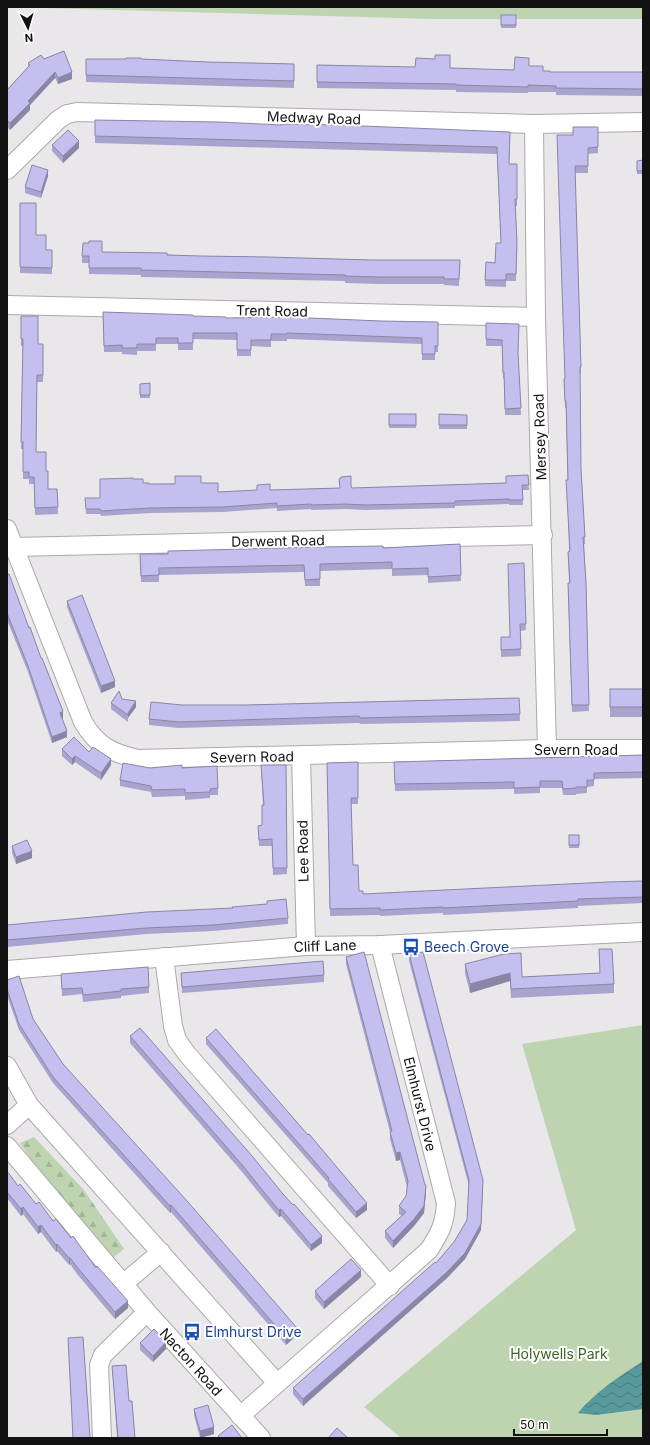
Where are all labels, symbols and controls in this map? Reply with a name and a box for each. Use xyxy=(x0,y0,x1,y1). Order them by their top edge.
north arrow xyxy=(8,8,48,48)
text: N xyxy=(24,31,34,45)
street label: Medway Road xyxy=(267,107,361,128)
street label: Trent Road xyxy=(236,301,308,320)
street label: Mersey Road xyxy=(529,393,550,481)
street label: Derwent Road xyxy=(231,531,325,550)
street label: Severn Road xyxy=(534,741,618,758)
street label: Severn Road xyxy=(210,747,294,766)
street label: Lee Road xyxy=(293,820,312,882)
street label: Cliff Lane xyxy=(293,936,357,955)
bus stop icon: Beech Grove xyxy=(401,937,421,957)
place label: Beech Grove xyxy=(424,938,509,955)
street label: Elmhurst Drive xyxy=(401,1055,440,1153)
bus stop icon: Elmhurst Drive xyxy=(182,1322,202,1342)
place label: Elmhurst Drive xyxy=(205,1323,302,1340)
street label: Nacton Road xyxy=(157,1324,226,1399)
park label: Holywells Park xyxy=(510,1345,608,1362)
scale bar xyxy=(514,1411,607,1437)
text: 50 m xyxy=(520,1417,549,1432)

